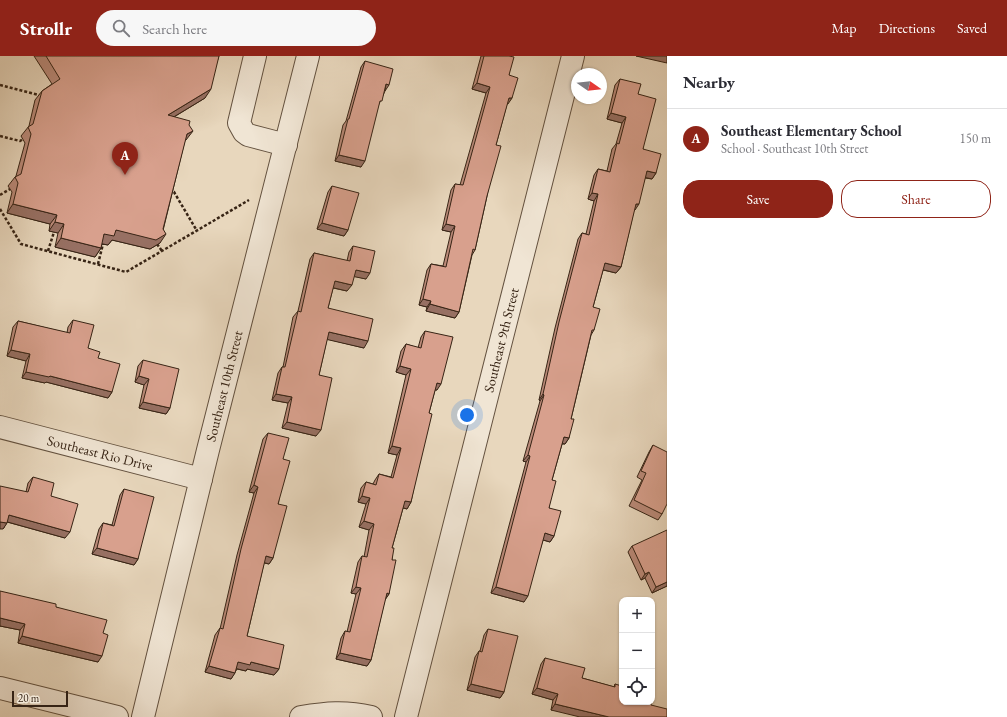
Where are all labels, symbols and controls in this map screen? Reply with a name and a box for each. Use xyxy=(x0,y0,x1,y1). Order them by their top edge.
search box xyxy=(96,10,376,46)
text: Strollr xyxy=(20,16,72,41)
icon: search xyxy=(110,17,132,39)
text: Search here xyxy=(142,19,207,38)
text: Map xyxy=(831,19,857,37)
text: Directions xyxy=(879,19,935,37)
text: Saved xyxy=(957,19,987,37)
north arrow xyxy=(571,68,607,104)
text: Nearby xyxy=(683,71,735,93)
text: Southeast Elementary School xyxy=(721,121,902,140)
text: A xyxy=(691,130,701,147)
text: 150 m xyxy=(960,130,991,147)
text: School · Southeast 10th Street xyxy=(721,140,868,157)
pin: A xyxy=(112,142,138,175)
button: Save xyxy=(683,180,833,218)
button: Share xyxy=(841,180,991,218)
street label: Southeast 9th Street xyxy=(479,285,523,394)
street label: Southeast 10th Street xyxy=(202,328,247,443)
your location xyxy=(457,405,477,425)
street label: Southeast Rio Drive xyxy=(45,431,155,475)
map controls xyxy=(619,597,655,705)
button: + xyxy=(619,597,655,633)
button: − xyxy=(619,633,655,669)
button: locate xyxy=(619,669,655,705)
scale bar xyxy=(12,689,68,708)
text: 20 m xyxy=(18,691,39,705)

